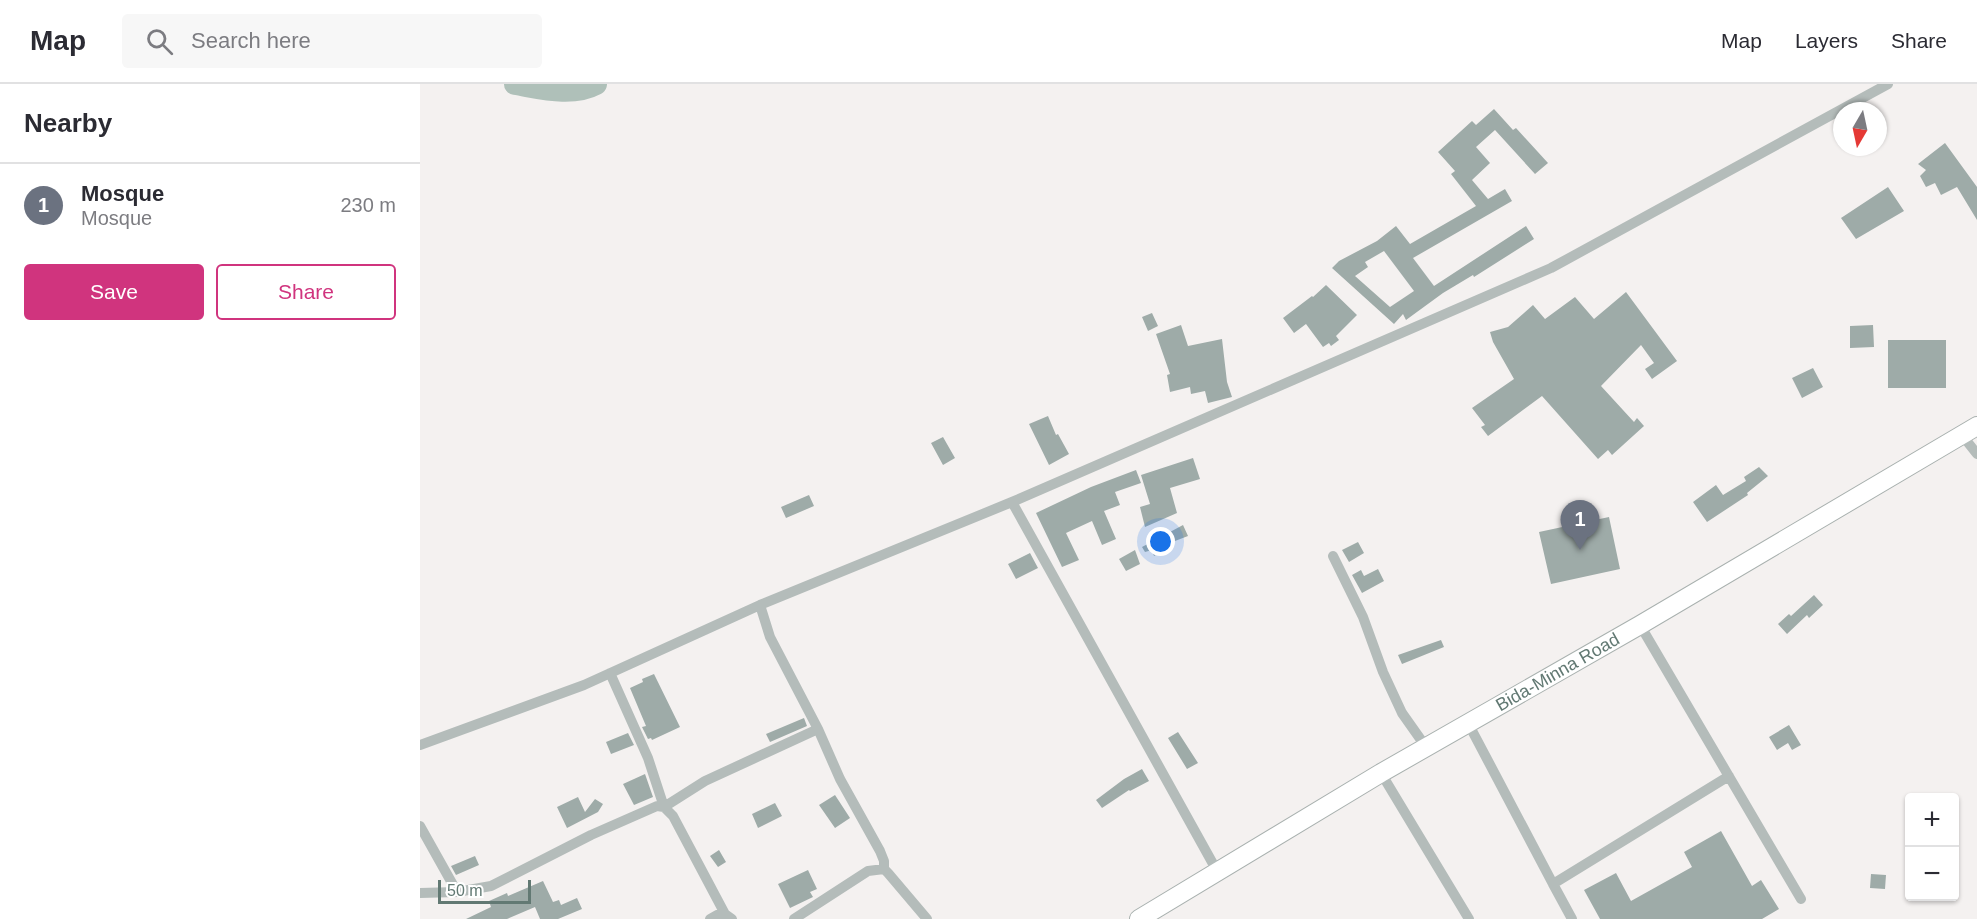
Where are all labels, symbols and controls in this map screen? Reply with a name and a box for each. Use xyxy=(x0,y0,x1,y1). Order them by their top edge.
search box xyxy=(122,14,542,68)
text: Map xyxy=(30,25,86,56)
icon: search xyxy=(143,25,176,58)
text: Search here xyxy=(191,28,311,53)
text: Map xyxy=(1721,29,1762,52)
text: Layers xyxy=(1795,29,1858,52)
text: Share xyxy=(1891,29,1947,52)
north arrow xyxy=(1833,102,1887,156)
text: Nearby xyxy=(24,108,112,138)
text: Mosque xyxy=(81,181,164,206)
text: 1 xyxy=(38,194,49,216)
text: 230 m xyxy=(340,194,396,216)
text: Mosque xyxy=(81,207,152,229)
button: Save xyxy=(24,264,204,320)
button: Share xyxy=(216,264,396,320)
pin: 1 xyxy=(1560,500,1600,550)
your location xyxy=(1146,527,1175,556)
street label: Bida-Minna Road xyxy=(1492,629,1623,715)
map controls xyxy=(1905,793,1959,901)
button: + xyxy=(1905,793,1959,847)
button: − xyxy=(1905,847,1959,901)
scale bar xyxy=(438,877,531,904)
text: 50 m xyxy=(447,882,483,899)

